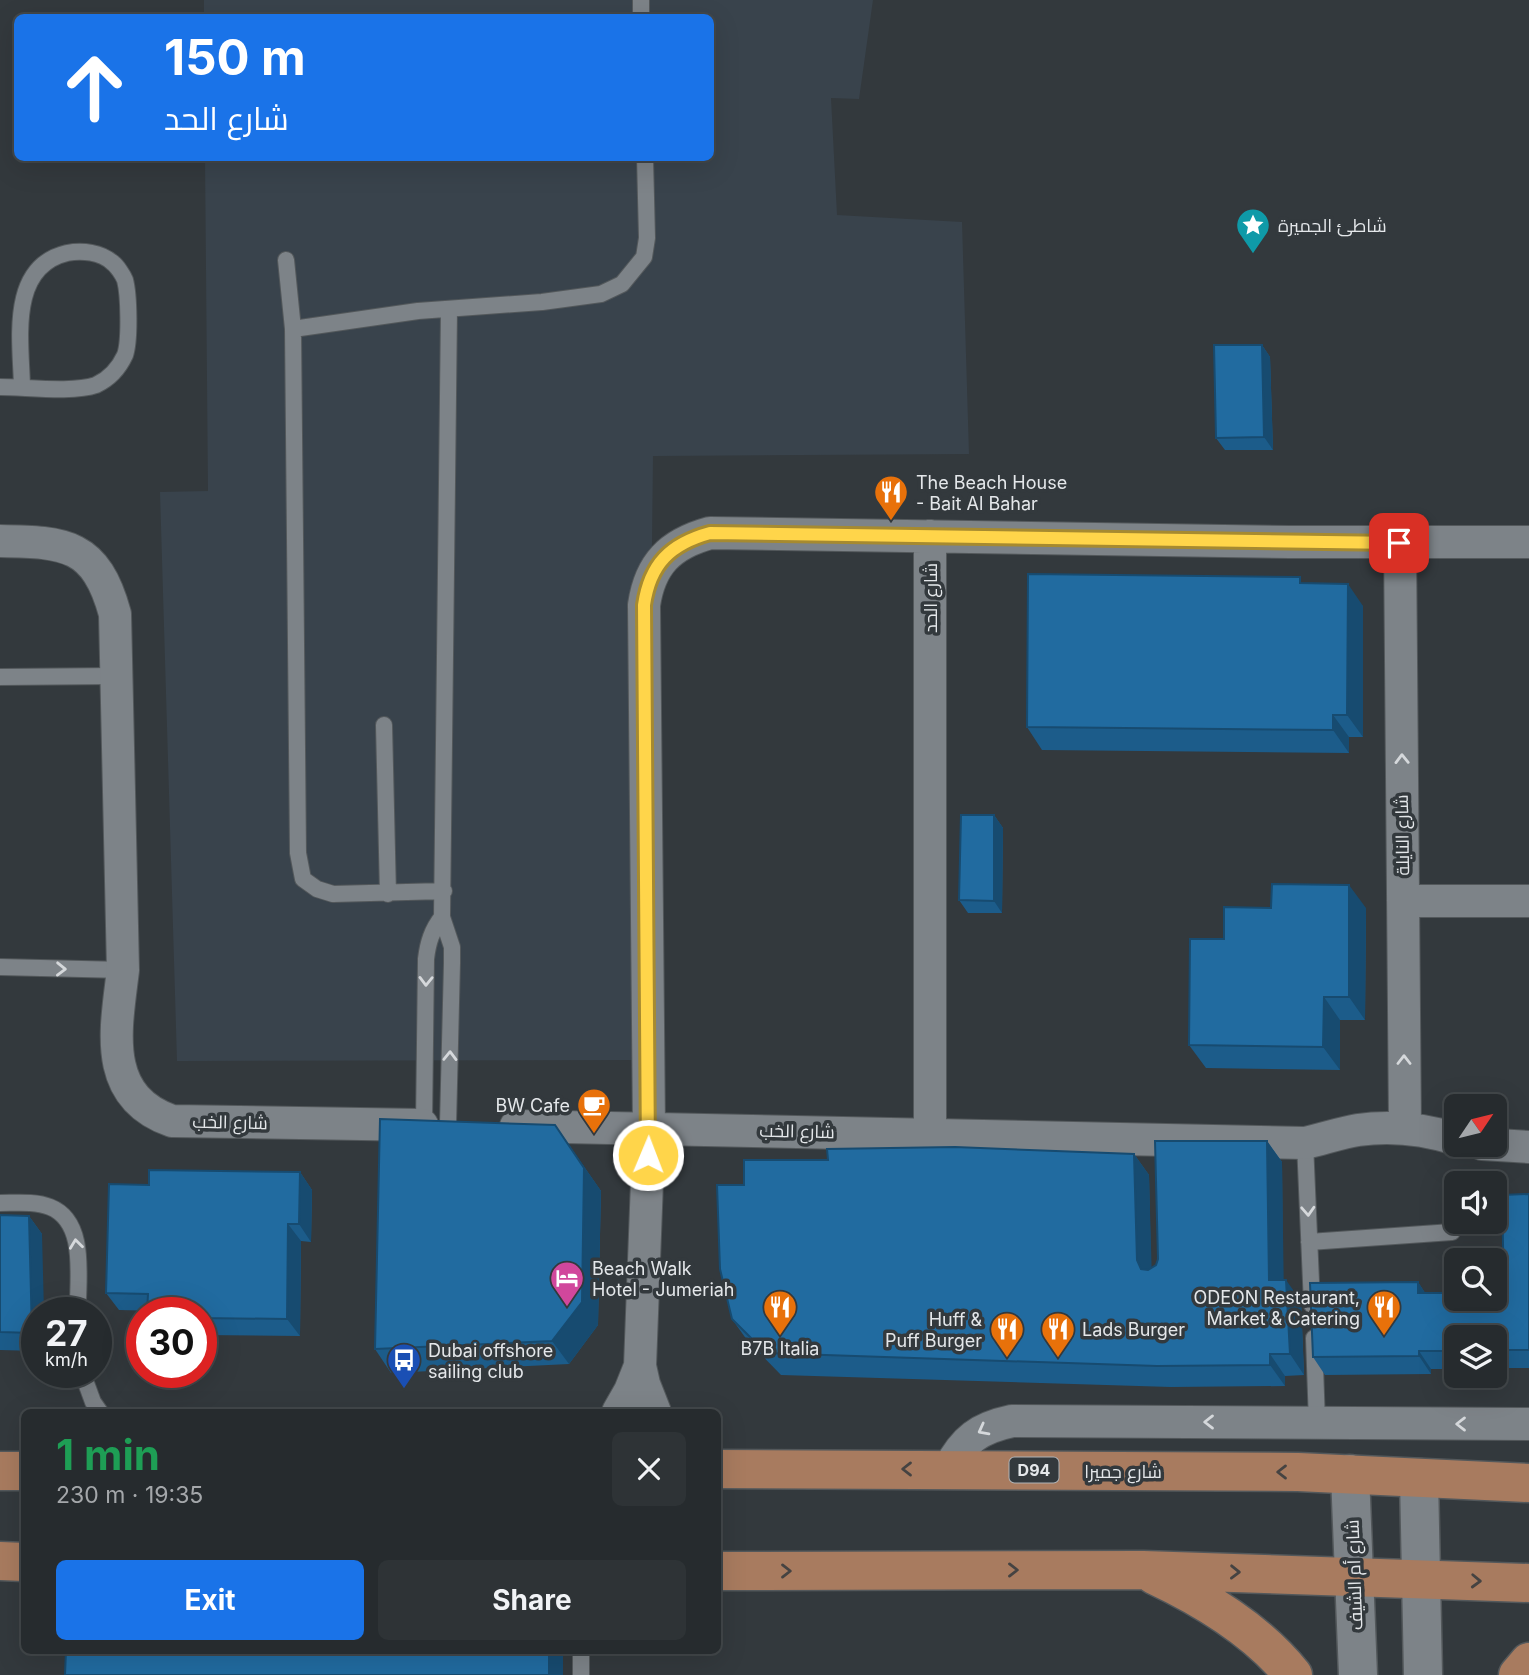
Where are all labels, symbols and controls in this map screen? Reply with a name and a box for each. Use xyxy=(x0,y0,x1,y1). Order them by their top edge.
text: 150 m xyxy=(164,28,306,87)
icon: ahead xyxy=(49,42,140,133)
text: شارع الحد xyxy=(164,99,289,138)
place icon: شاطئ الجميرة xyxy=(1234,206,1272,255)
place label: شاطئ الجميرة xyxy=(1278,215,1387,237)
place label: The Beach House - Bait Al Bahar xyxy=(916,472,1067,514)
restaurant icon: The Beach House - Bait Al Bahar xyxy=(872,473,910,522)
pin xyxy=(1369,513,1429,573)
icon: arrive xyxy=(1380,524,1418,562)
street label: شارع الحد xyxy=(920,563,943,633)
one-way arrow xyxy=(1394,753,1410,764)
street label: شارع النايلة xyxy=(1391,794,1415,876)
one-way arrow xyxy=(56,961,67,976)
one-way arrow xyxy=(418,976,434,987)
one-way arrow xyxy=(443,1051,458,1062)
one-way arrow xyxy=(1396,1054,1412,1065)
cafe icon: BW Cafe xyxy=(575,1086,613,1135)
north arrow xyxy=(1444,1094,1507,1157)
map controls xyxy=(1444,1094,1507,1388)
place label: BW Cafe xyxy=(496,1095,570,1116)
street label: شارع الخب xyxy=(192,1111,268,1135)
position arrow xyxy=(611,1118,685,1192)
street label: شارع الخب xyxy=(759,1120,835,1144)
button: sound xyxy=(1444,1171,1507,1234)
one-way arrow xyxy=(1300,1206,1315,1217)
one-way arrow xyxy=(68,1239,83,1250)
button: search xyxy=(1444,1248,1507,1311)
place label: Beach Walk Hotel - Jumeriah xyxy=(592,1258,735,1300)
hotel icon: Beach Walk Hotel - Jumeriah xyxy=(548,1259,586,1308)
place label: ODEON Restaurant, Market & Catering xyxy=(1193,1287,1360,1329)
restaurant icon: B7B Italia xyxy=(761,1288,799,1337)
restaurant icon: ODEON Restaurant, Market & Catering xyxy=(1365,1288,1403,1337)
speed limit sign: 30 xyxy=(126,1297,217,1388)
place label: Huff & Puff Burger xyxy=(885,1309,982,1351)
restaurant icon: Huff & Puff Burger xyxy=(988,1310,1026,1359)
restaurant icon: Lads Burger xyxy=(1039,1310,1077,1359)
text: 27 xyxy=(45,1312,88,1354)
place label: Lads Burger xyxy=(1082,1319,1185,1340)
button: layers xyxy=(1444,1325,1507,1388)
place label: B7B Italia xyxy=(741,1338,819,1359)
place label: Dubai offshore sailing club xyxy=(428,1340,553,1382)
bus stop icon: Dubai offshore sailing club xyxy=(385,1341,423,1390)
text: km/h xyxy=(45,1349,88,1370)
one-way arrow xyxy=(1203,1414,1214,1430)
one-way arrow xyxy=(1455,1416,1466,1432)
one-way arrow xyxy=(978,1422,990,1436)
text: 1 min xyxy=(56,1429,160,1480)
button: close xyxy=(612,1432,686,1506)
road number: D94 xyxy=(1010,1458,1058,1482)
one-way arrow xyxy=(902,1461,912,1477)
street label: شارع جميرا xyxy=(1084,1461,1162,1484)
one-way arrow xyxy=(1276,1464,1287,1480)
text: 230 m · 19:35 xyxy=(56,1481,203,1509)
street label: شارع أم الشيف xyxy=(1342,1519,1368,1631)
button: Exit xyxy=(56,1560,364,1640)
button: Share xyxy=(378,1560,686,1640)
one-way arrow xyxy=(1008,1562,1019,1578)
one-way arrow xyxy=(781,1563,791,1579)
one-way arrow xyxy=(1230,1565,1241,1580)
one-way arrow xyxy=(1471,1574,1482,1589)

